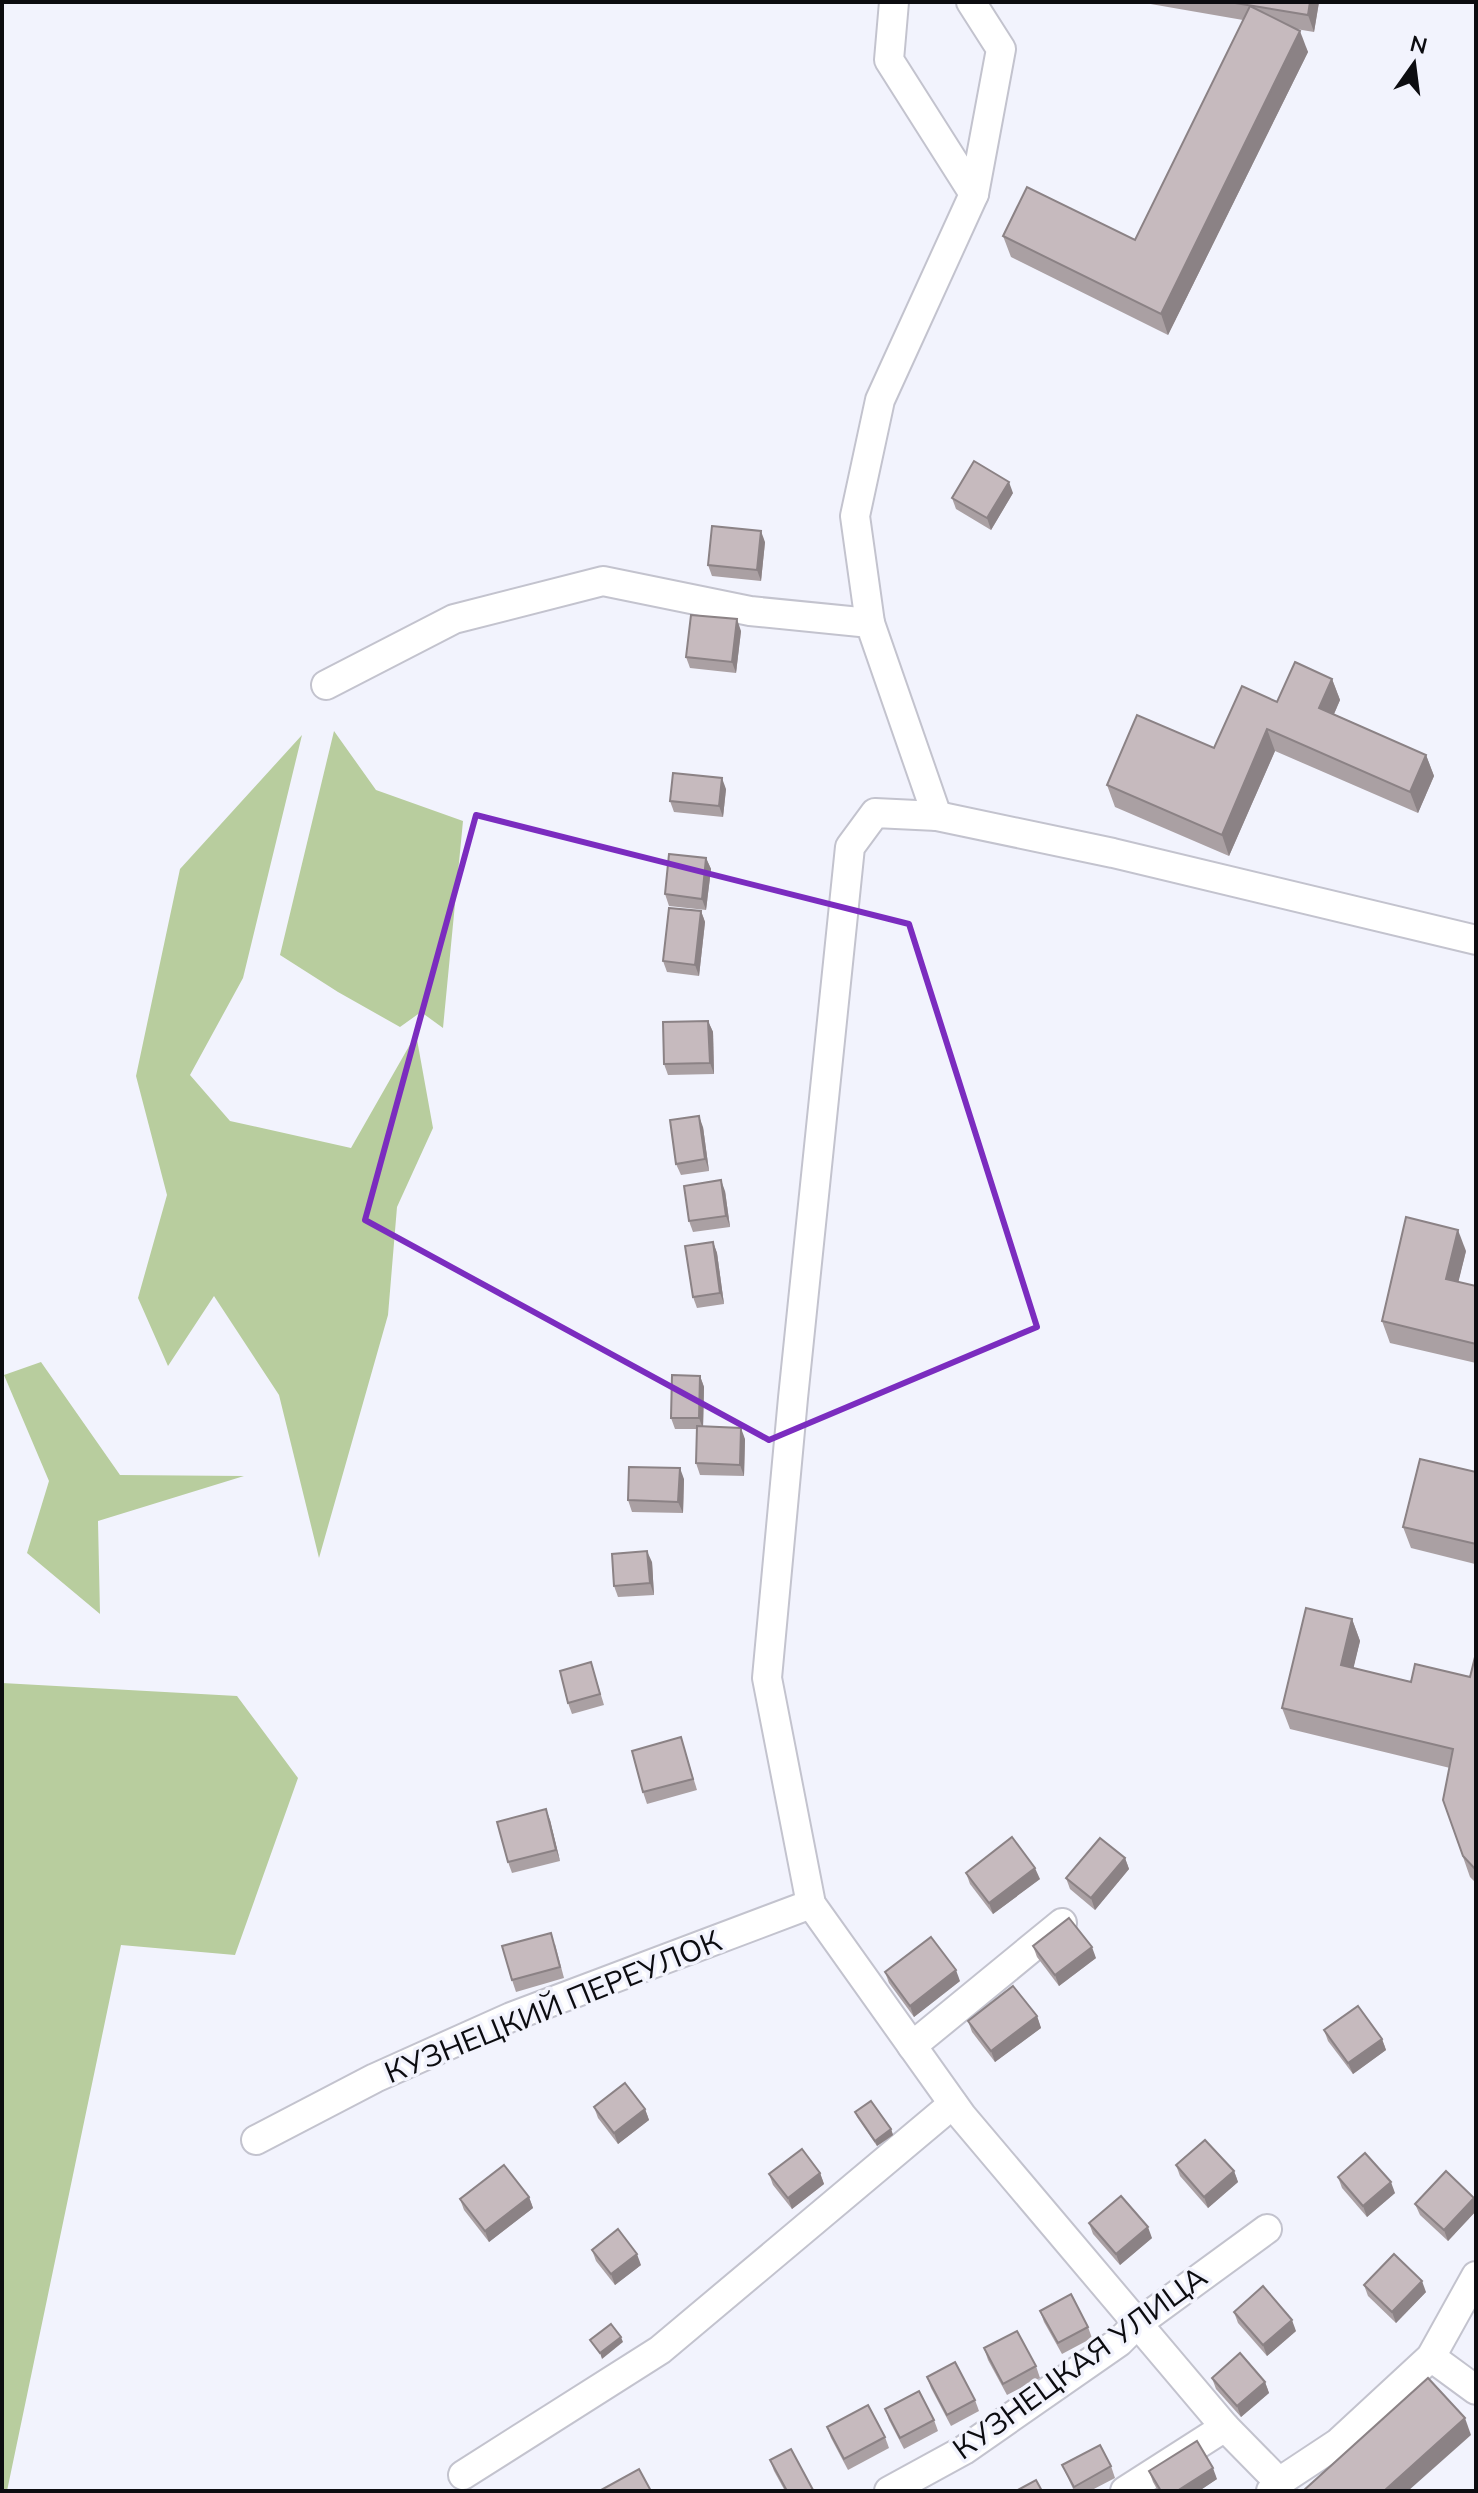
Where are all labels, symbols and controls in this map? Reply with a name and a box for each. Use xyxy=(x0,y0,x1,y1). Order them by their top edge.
north arrow xyxy=(1374,24,1454,104)
text: N xyxy=(1407,29,1430,60)
street label: КУЗНЕЦКИЙ ПЕРЕУЛОК xyxy=(379,1921,727,2091)
street label: КУЗНЕЦКАЯ УЛИЦА xyxy=(945,2257,1214,2467)

